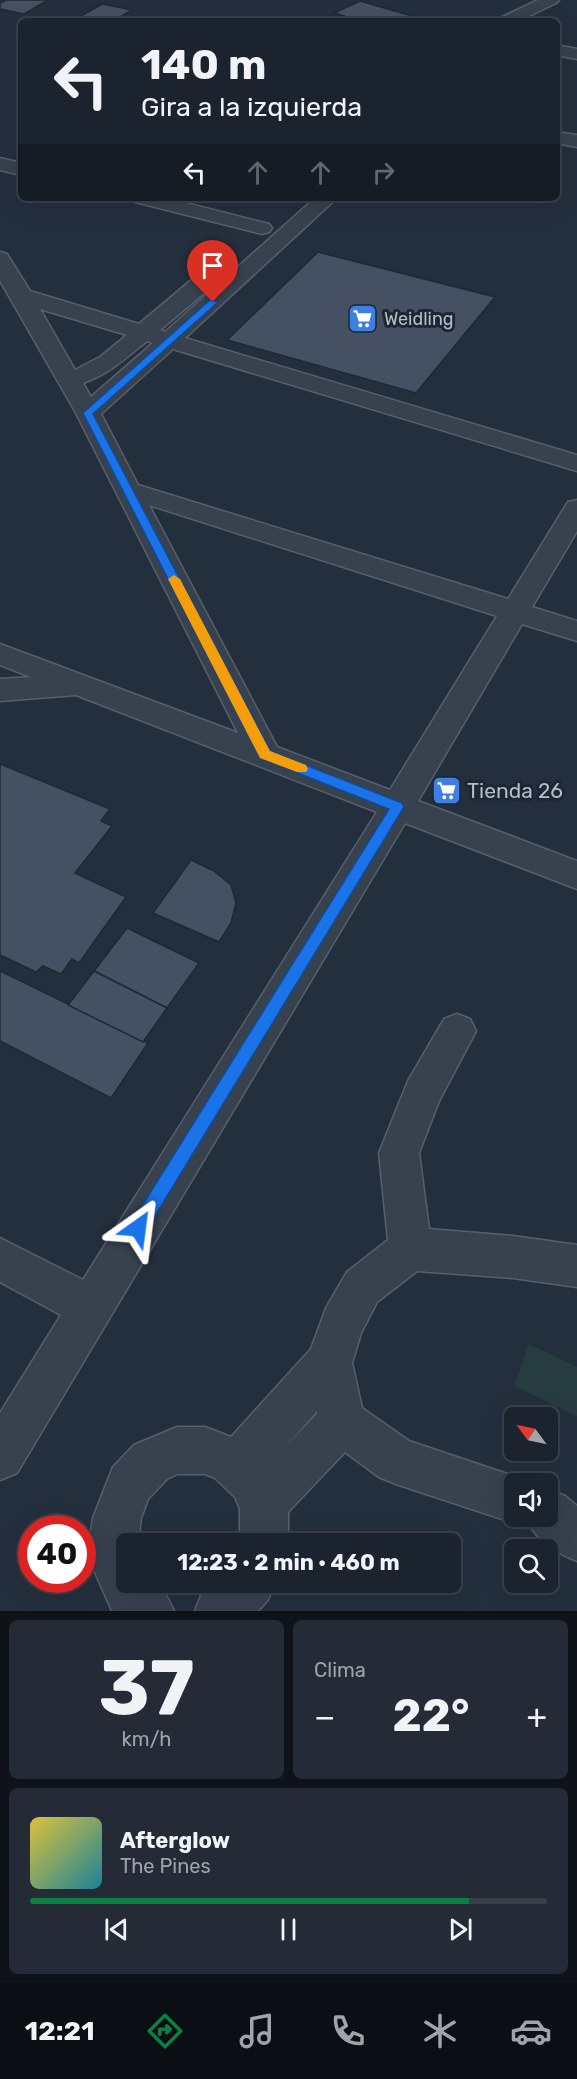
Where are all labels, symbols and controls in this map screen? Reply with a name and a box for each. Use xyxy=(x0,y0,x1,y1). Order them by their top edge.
text: 140 m xyxy=(141,40,267,90)
icon: left xyxy=(42,42,120,120)
text: Gira a la izquierda xyxy=(141,91,362,123)
icon: left xyxy=(178,156,211,189)
icon: ahead xyxy=(241,156,274,189)
icon: ahead xyxy=(304,156,337,189)
icon: right xyxy=(367,156,400,189)
pin xyxy=(187,240,238,302)
icon: arrive xyxy=(196,249,229,282)
supermarket icon: Weidling xyxy=(347,303,379,335)
place label: Weidling xyxy=(384,308,454,330)
supermarket icon: Tienda 26 xyxy=(430,774,462,806)
place label: Tienda 26 xyxy=(467,778,563,803)
position arrow xyxy=(106,1196,170,1260)
north arrow xyxy=(504,1407,558,1461)
map controls xyxy=(504,1407,558,1593)
button: sound xyxy=(504,1473,558,1527)
speed limit sign: 40 xyxy=(18,1515,96,1593)
button: search xyxy=(504,1539,558,1593)
text: 12:23 · 2 min · 460 m xyxy=(177,1549,400,1576)
text: 37 xyxy=(98,1641,195,1734)
text: Clima xyxy=(314,1658,366,1682)
text: 22° xyxy=(392,1689,469,1742)
text: − xyxy=(314,1697,335,1736)
text: + xyxy=(526,1697,547,1736)
text: km/h xyxy=(122,1727,171,1751)
text: Afterglow xyxy=(120,1827,230,1854)
text: The Pines xyxy=(120,1854,211,1878)
icon: previous xyxy=(100,1913,133,1946)
icon: pause xyxy=(272,1913,305,1946)
icon: next xyxy=(444,1913,477,1946)
icon: directions xyxy=(144,2010,186,2052)
icon: music xyxy=(236,2010,278,2052)
icon: phone xyxy=(327,2010,369,2052)
icon: climate xyxy=(419,2010,461,2052)
icon: car xyxy=(510,2010,552,2052)
text: 12:21 xyxy=(25,2015,95,2047)

